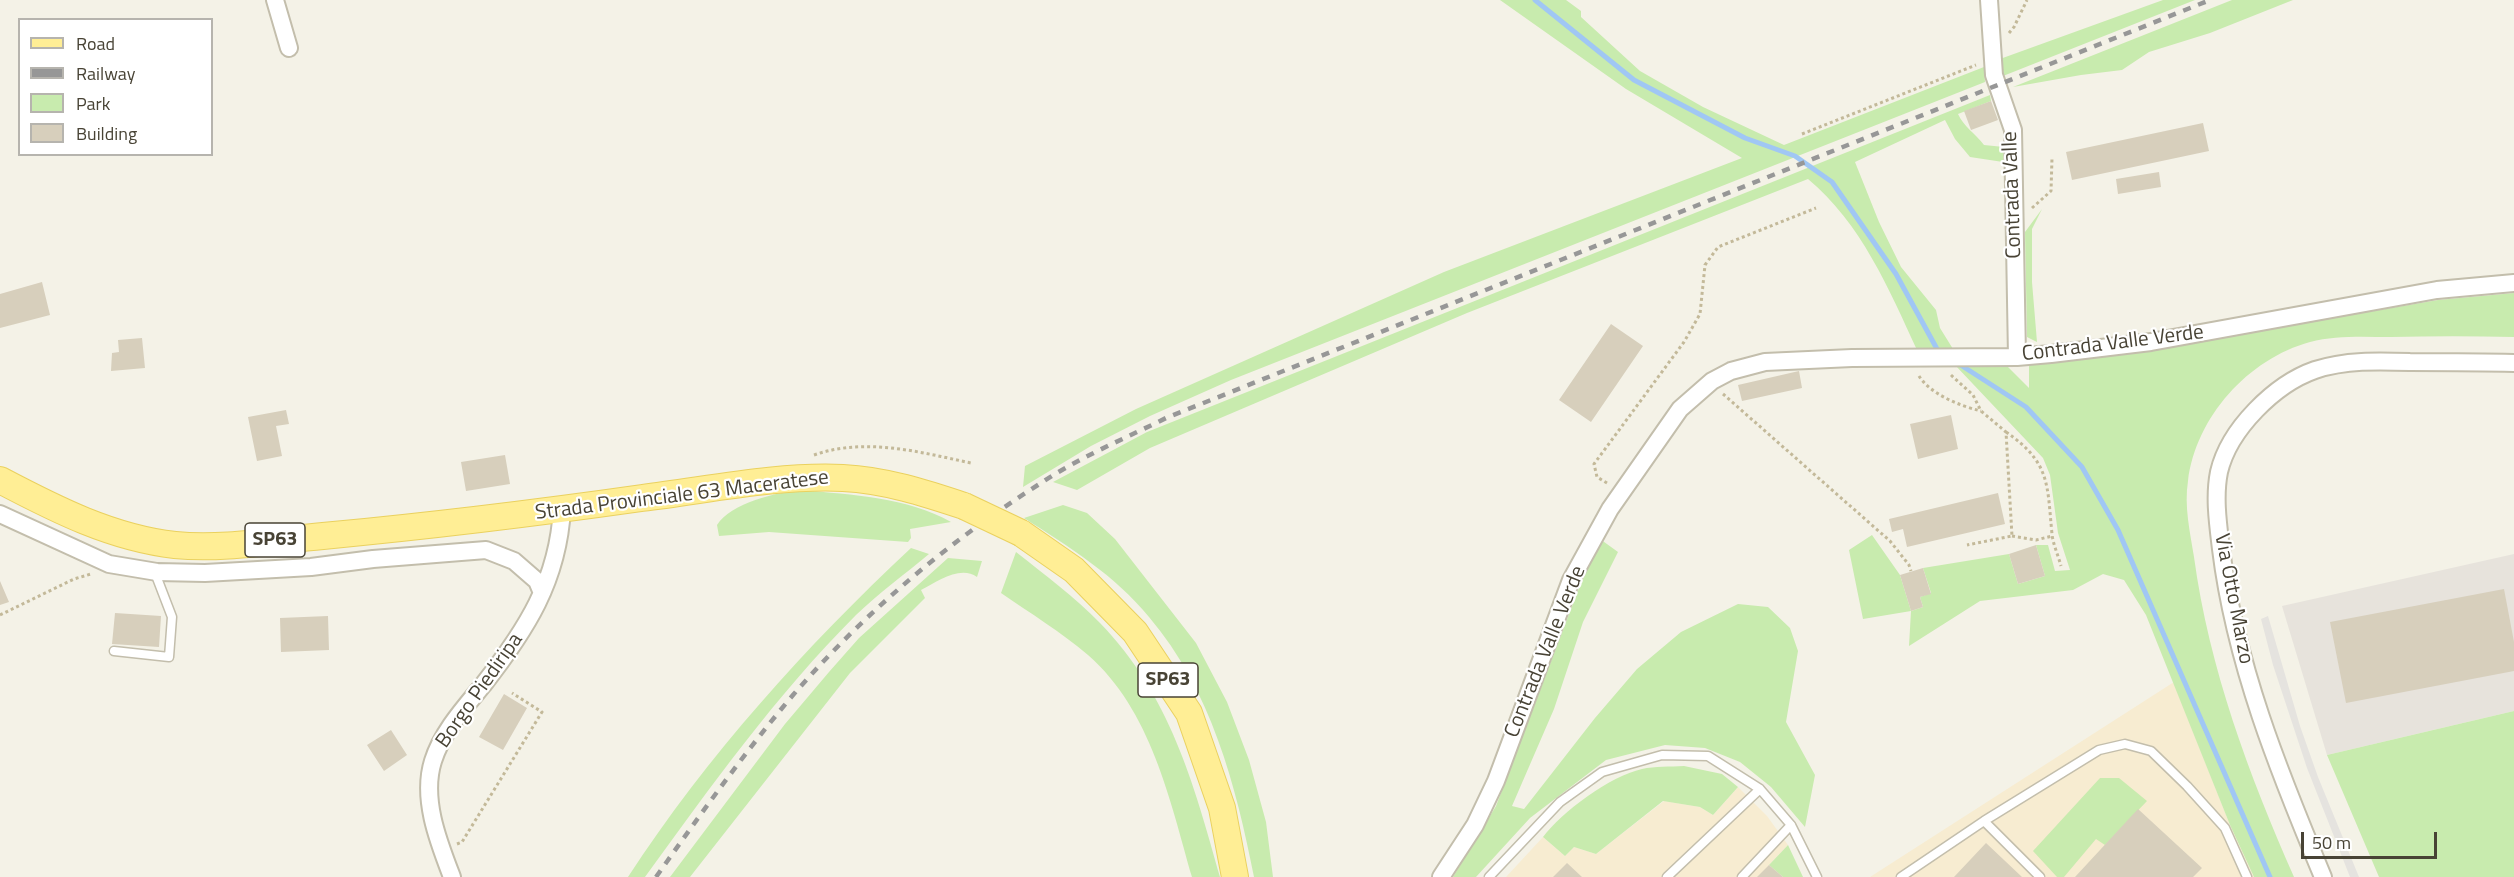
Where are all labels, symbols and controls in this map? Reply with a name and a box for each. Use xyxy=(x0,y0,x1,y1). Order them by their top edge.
legend xyxy=(18,18,213,156)
text: Road xyxy=(76,30,115,57)
text: Railway xyxy=(76,60,135,87)
text: Park xyxy=(76,90,110,117)
text: Building xyxy=(76,120,137,147)
street label: Contrada Valle xyxy=(1998,131,2028,259)
street label: Contrada Valle Verde xyxy=(2021,320,2205,368)
street label: Strada Provinciale 63 Maceratese xyxy=(534,465,830,527)
road number: SP63 xyxy=(245,523,305,557)
street label: Via Otto Marzo xyxy=(2208,532,2258,666)
street label: Contrada Valle Verde xyxy=(1500,562,1592,742)
street label: Borgo Piediripa xyxy=(431,629,529,753)
road number: SP63 xyxy=(1138,663,1198,697)
scale bar xyxy=(2304,820,2440,858)
text: 50 m xyxy=(2312,829,2351,856)

